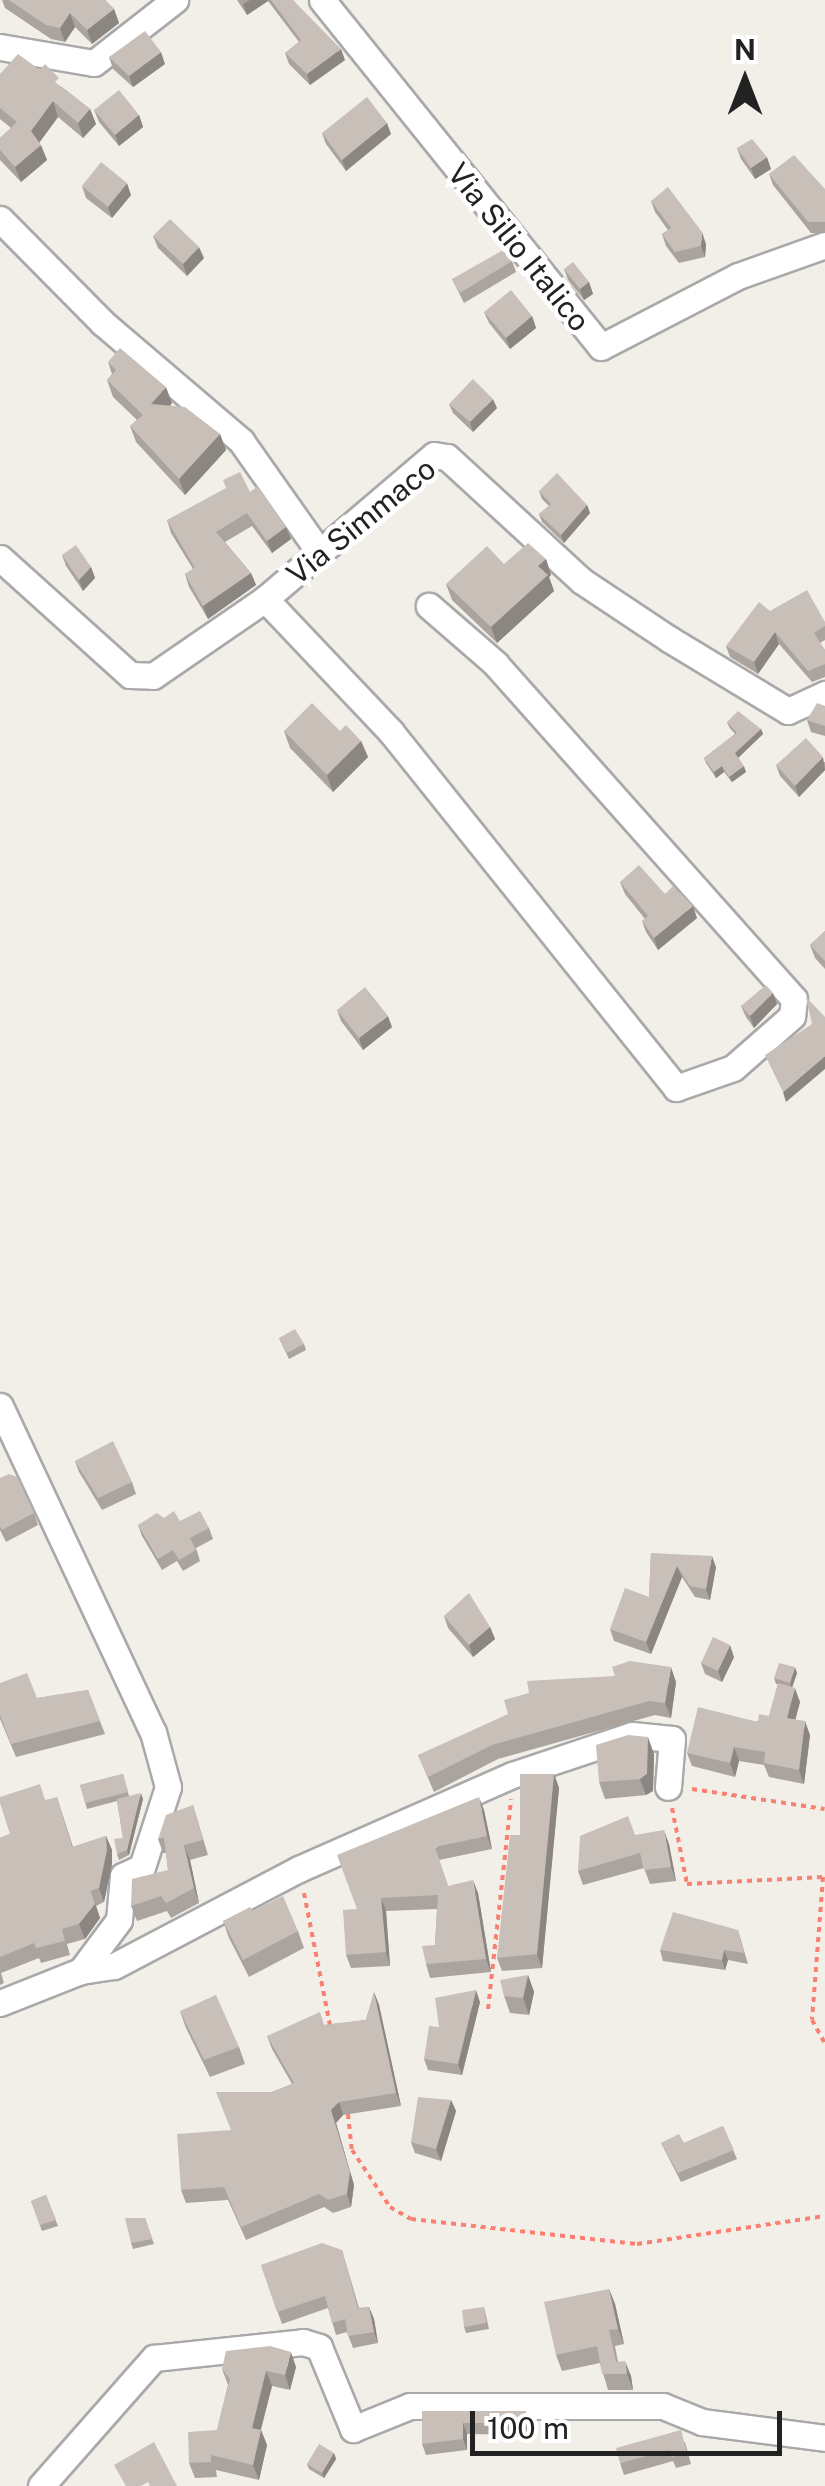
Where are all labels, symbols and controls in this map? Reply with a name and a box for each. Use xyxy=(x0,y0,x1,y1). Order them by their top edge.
north arrow xyxy=(695,30,795,130)
text: N xyxy=(734,33,756,66)
street label: Via Silio Italico xyxy=(440,156,598,338)
street label: Via Simmaco xyxy=(279,450,443,592)
scale bar xyxy=(475,2391,788,2453)
text: 100 m xyxy=(487,2410,569,2446)

